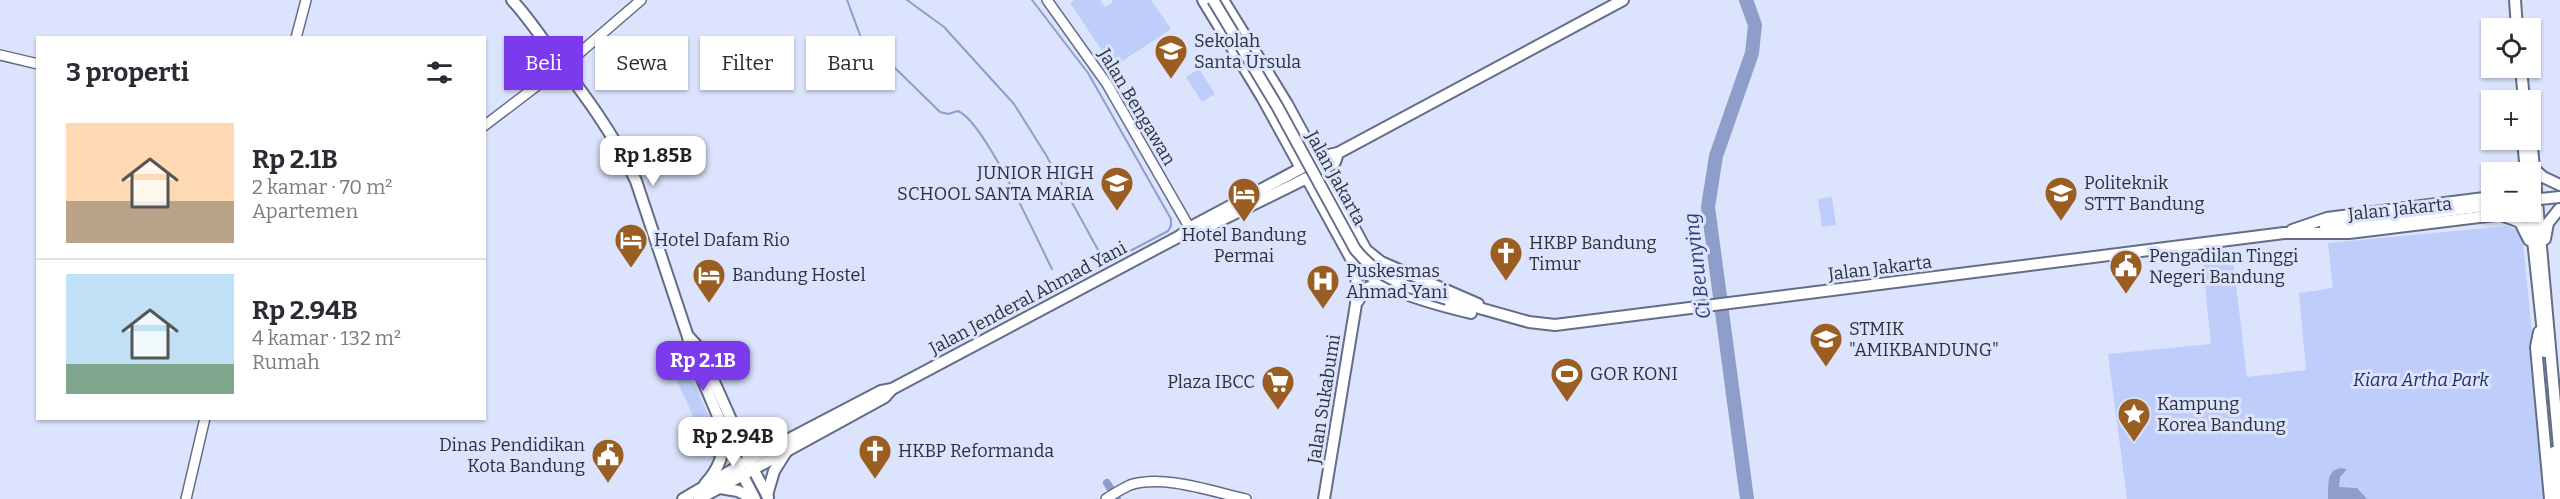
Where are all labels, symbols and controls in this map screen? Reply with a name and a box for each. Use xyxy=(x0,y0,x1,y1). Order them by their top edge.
map controls xyxy=(2481,18,2541,222)
button: locate xyxy=(2481,18,2541,78)
place label: Sekolah Santa Ursula xyxy=(1194,30,1301,73)
school or university icon: Sekolah Santa Ursula xyxy=(1153,33,1189,80)
chip: Beli xyxy=(504,36,583,90)
chip: Sewa xyxy=(595,36,688,90)
chip: Filter xyxy=(700,36,794,90)
chip: Baru xyxy=(806,36,895,90)
street label: Jalan Bengawan xyxy=(1093,44,1181,170)
icon: filters xyxy=(423,56,456,89)
text: 3 properti xyxy=(66,57,189,88)
button: + xyxy=(2481,90,2541,150)
street label: Jalan Jakarta xyxy=(1301,126,1371,229)
pin: Rp 1.85B xyxy=(591,136,715,187)
text: Rp 1.85B xyxy=(614,143,692,167)
text: Rp 2.1B xyxy=(252,144,338,175)
icon: home xyxy=(114,147,186,219)
place label: JUNIOR HIGH SCHOOL SANTA MARIA xyxy=(897,162,1094,205)
button: − xyxy=(2481,162,2541,222)
school or university icon: JUNIOR HIGH SCHOOL SANTA MARIA xyxy=(1099,165,1135,212)
place label: Politeknik STTT Bandung xyxy=(2084,172,2205,215)
text: 2 kamar · 70 m² xyxy=(252,175,392,199)
school or university icon: Politeknik STTT Bandung xyxy=(2043,175,2079,222)
hotel icon: Hotel Bandung Permai xyxy=(1226,176,1262,223)
street label: Jalan Jakarta xyxy=(2346,193,2453,225)
text: Apartemen xyxy=(252,199,358,223)
water label: Ci Beunying xyxy=(1679,211,1715,321)
hotel icon: Hotel Dafam Rio xyxy=(613,222,649,269)
place label: Hotel Bandung Permai xyxy=(1181,224,1307,267)
place label: Hotel Dafam Rio xyxy=(654,229,790,251)
place label: HKBP Bandung Timur xyxy=(1529,232,1657,275)
church icon: HKBP Bandung Timur xyxy=(1488,235,1524,282)
street label: Jalan Jenderal Ahmad Yani xyxy=(925,237,1130,360)
place label: Pengadilan Tinggi Negeri Bandung xyxy=(2149,245,2298,288)
public building icon: Pengadilan Tinggi Negeri Bandung xyxy=(2108,248,2144,295)
street label: Jalan Jakarta xyxy=(1826,251,1933,285)
hotel icon: Bandung Hostel xyxy=(691,257,727,304)
place label: Puskesmas Ahmad Yani xyxy=(1346,260,1448,303)
hospital icon: Puskesmas Ahmad Yani xyxy=(1305,263,1341,310)
place label: Bandung Hostel xyxy=(732,264,866,286)
text: Rp 2.94B xyxy=(252,295,358,326)
icon: home xyxy=(114,298,186,370)
place label: STMIK "AMIKBANDUNG" xyxy=(1849,318,1999,361)
school or university icon: STMIK "AMIKBANDUNG" xyxy=(1808,321,1844,368)
text: 4 kamar · 132 m² xyxy=(252,326,401,350)
street label: Jalan Sukabumi xyxy=(1303,333,1345,466)
pin: Rp 2.1B xyxy=(648,341,758,392)
text: Rp 2.1B xyxy=(670,348,736,372)
text: Rumah xyxy=(252,350,320,374)
sports icon: GOR KONI xyxy=(1549,356,1585,403)
place label: GOR KONI xyxy=(1590,363,1678,385)
supermarket icon: Plaza IBCC xyxy=(1260,364,1296,411)
park label: Kiara Artha Park xyxy=(2353,369,2489,391)
place label: Plaza IBCC xyxy=(1167,371,1255,393)
place label: Kampung Korea Bandung xyxy=(2157,393,2286,436)
place icon: Kampung Korea Bandung xyxy=(2116,396,2152,443)
pin: Rp 2.94B xyxy=(671,417,795,468)
text: Rp 2.94B xyxy=(692,424,774,448)
church icon: HKBP Reformanda xyxy=(857,433,893,480)
place label: Dinas Pendidikan Kota Bandung xyxy=(439,434,586,477)
public building icon: Dinas Pendidikan Kota Bandung xyxy=(590,437,626,484)
place label: HKBP Reformanda xyxy=(898,440,1054,462)

